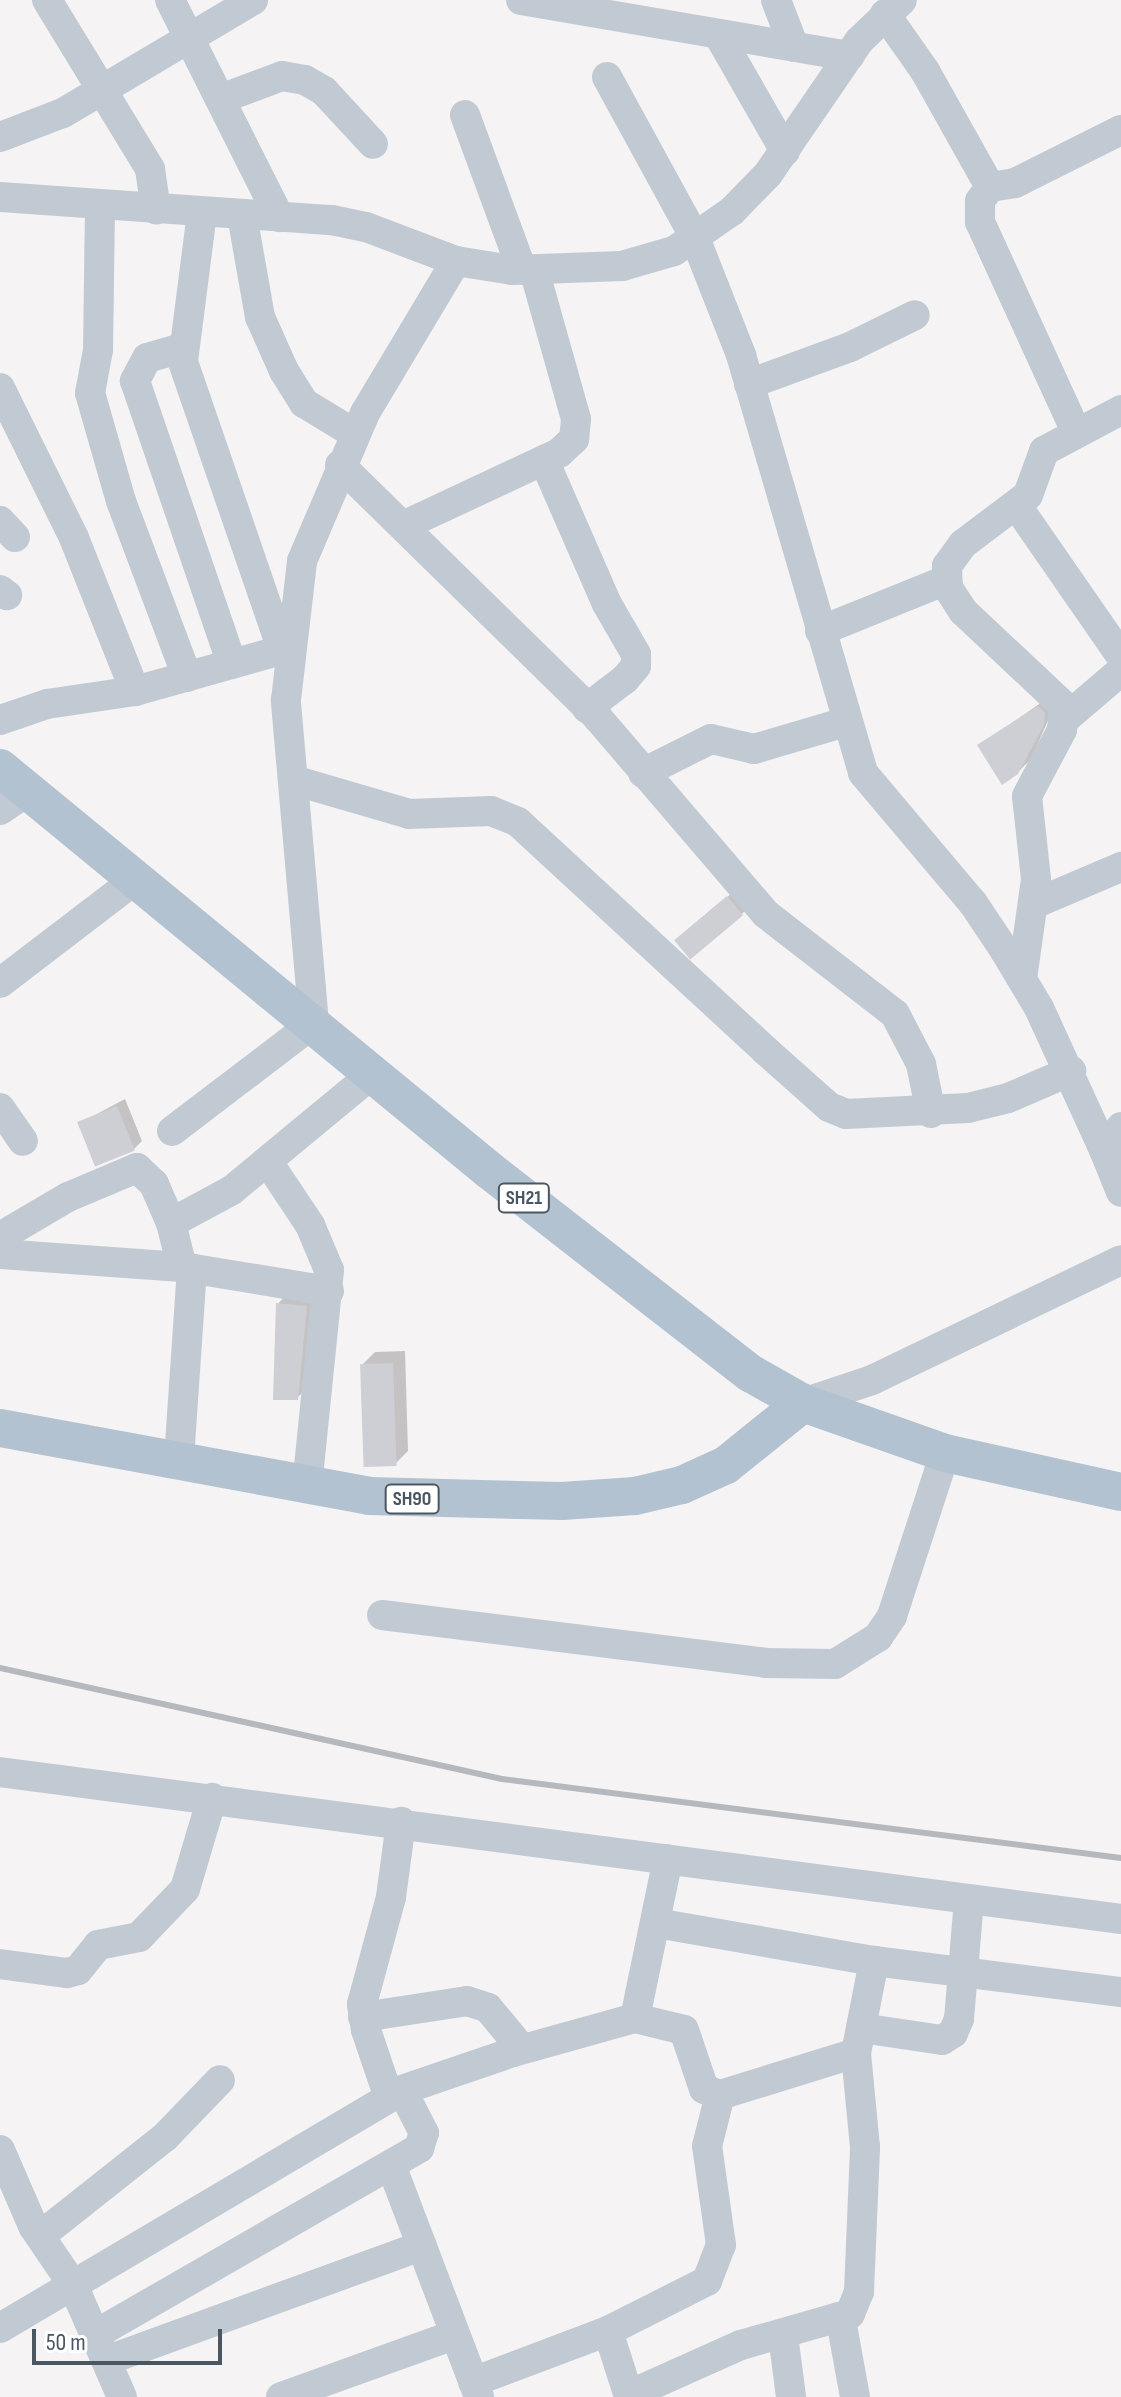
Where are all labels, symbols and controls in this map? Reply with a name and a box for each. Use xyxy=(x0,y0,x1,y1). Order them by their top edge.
road number: SH21 xyxy=(496,1182,552,1214)
road number: SH90 xyxy=(384,1483,440,1515)
scale bar xyxy=(36,2313,226,2363)
text: 50 m xyxy=(46,2328,86,2357)

